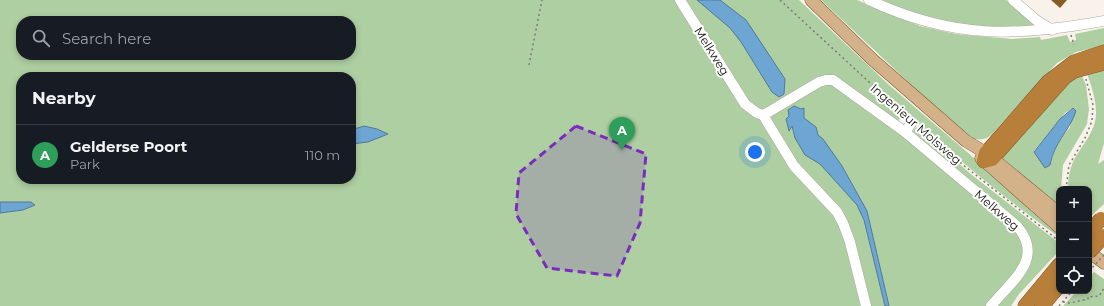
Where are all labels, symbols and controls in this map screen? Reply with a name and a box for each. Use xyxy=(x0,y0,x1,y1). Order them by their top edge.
search box xyxy=(16,16,356,60)
street label: Melkweg xyxy=(691,24,733,78)
icon: search xyxy=(30,27,52,49)
text: Search here xyxy=(62,29,151,48)
street label: Ingenieur Molsweg xyxy=(867,80,965,168)
text: Nearby xyxy=(32,88,96,108)
pin: A xyxy=(609,117,635,150)
text: Gelderse Poort xyxy=(70,137,187,156)
your location xyxy=(745,142,765,162)
text: A xyxy=(40,147,50,163)
text: 110 m xyxy=(305,147,340,163)
text: Park xyxy=(70,156,100,172)
street label: Melkweg xyxy=(971,186,1023,234)
map controls xyxy=(1056,186,1092,294)
button: + xyxy=(1056,186,1092,222)
button: − xyxy=(1056,222,1092,258)
button: locate xyxy=(1056,258,1092,294)

